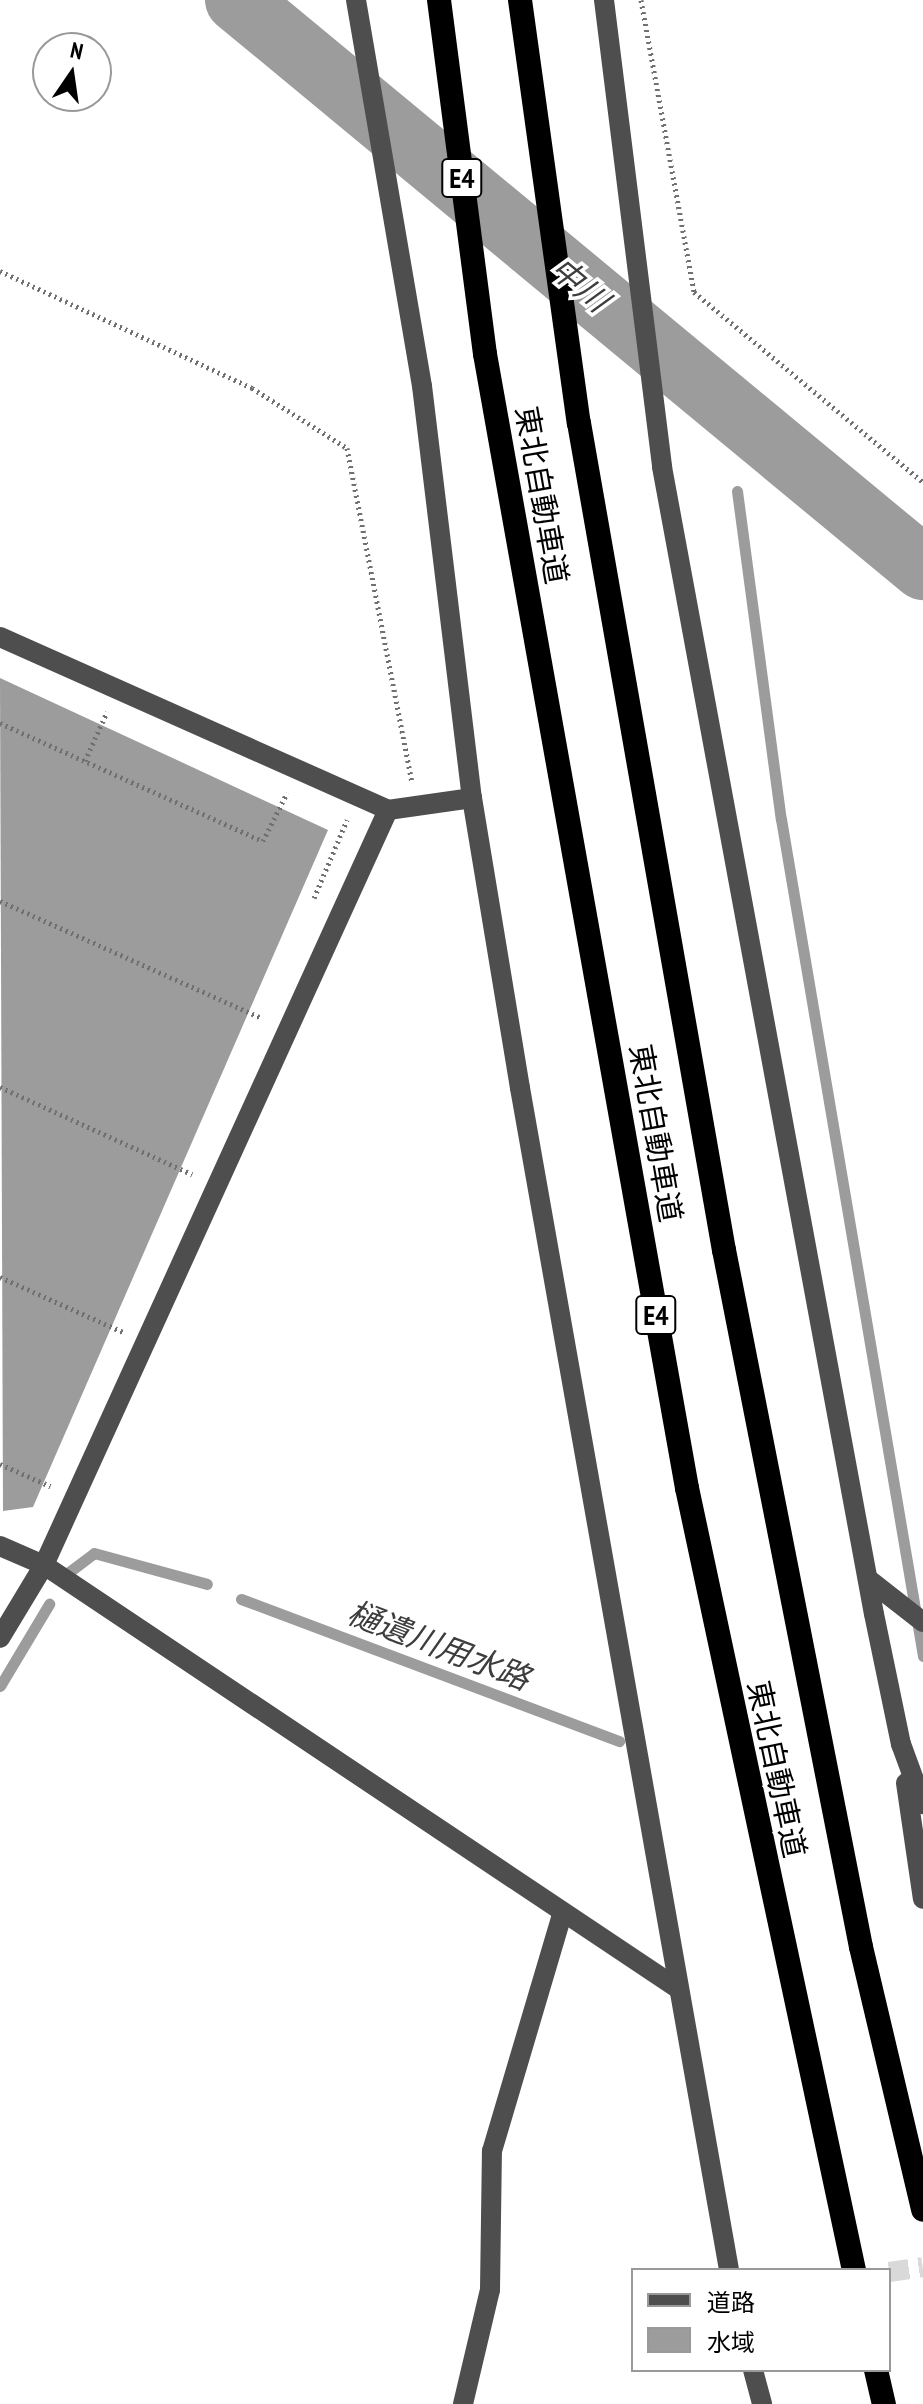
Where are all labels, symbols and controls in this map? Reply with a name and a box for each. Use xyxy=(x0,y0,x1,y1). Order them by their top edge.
north arrow xyxy=(32,32,112,112)
text: N xyxy=(68,36,86,66)
road number: E4 xyxy=(440,154,484,202)
water label: 中川 xyxy=(543,249,617,319)
street label: 東北自動車道 xyxy=(509,403,575,587)
street label: 東北自動車道 xyxy=(623,1041,689,1225)
road number: E4 xyxy=(634,1291,678,1339)
water label: 樋遺川用水路 xyxy=(342,1593,536,1697)
street label: 東北自動車道 xyxy=(741,1677,813,1861)
legend xyxy=(631,2268,891,2372)
text: 道路 xyxy=(707,2287,755,2318)
text: 水域 xyxy=(707,2327,755,2358)

